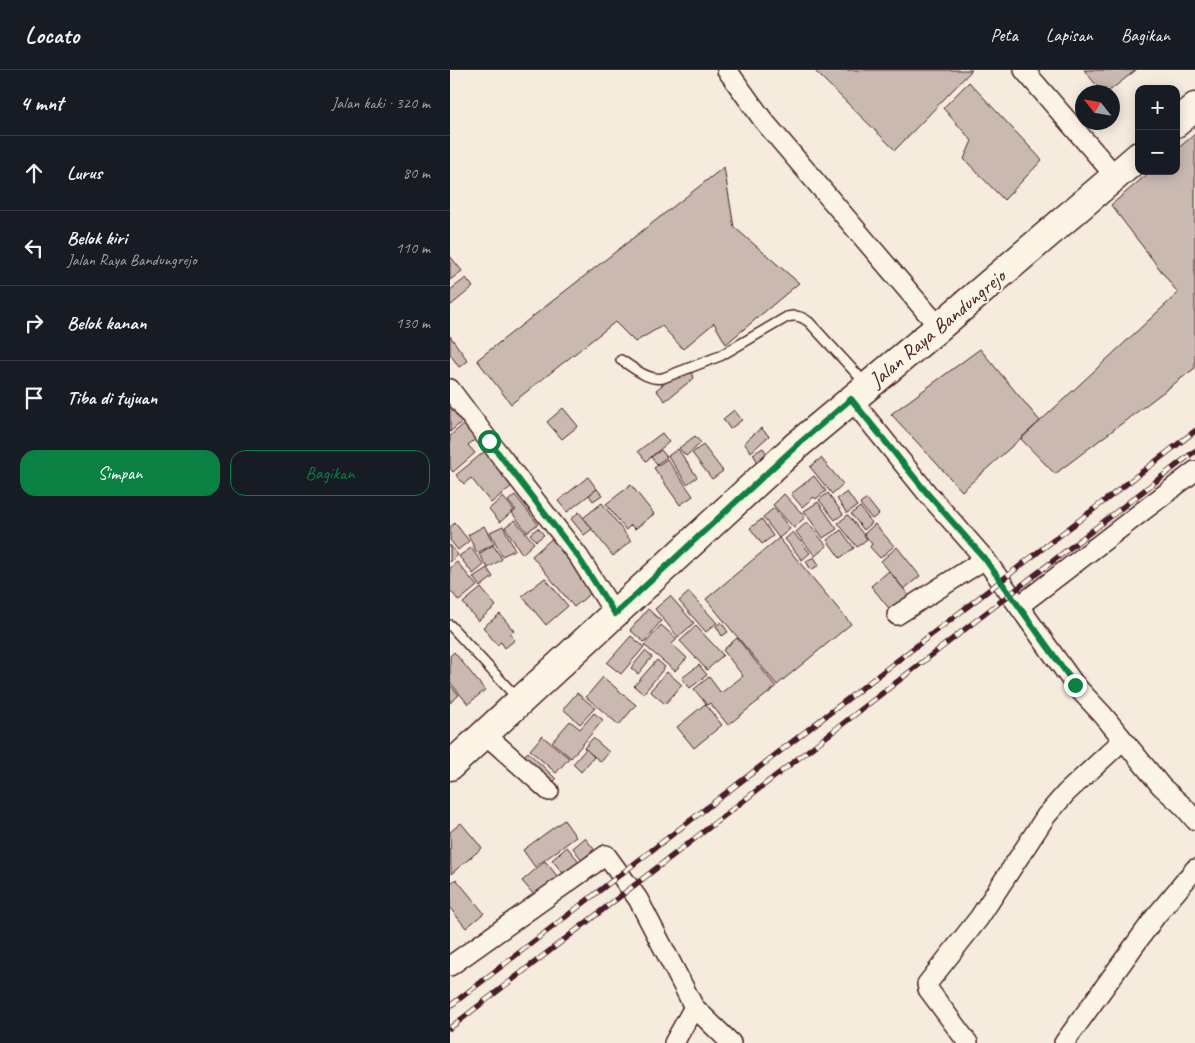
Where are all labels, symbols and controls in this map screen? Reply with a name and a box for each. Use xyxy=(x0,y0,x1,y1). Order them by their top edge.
text: Locato xyxy=(25,20,79,50)
text: Peta xyxy=(991,24,1018,46)
text: Lapisan xyxy=(1046,24,1093,46)
text: Bagikan xyxy=(1121,24,1170,46)
north arrow xyxy=(1075,85,1120,130)
map controls xyxy=(1135,85,1180,175)
button: + xyxy=(1135,85,1180,130)
text: 4 mnt xyxy=(20,90,63,116)
text: Jalan kaki · 320 m xyxy=(332,93,430,113)
button: − xyxy=(1135,130,1180,175)
icon: ahead xyxy=(20,159,48,187)
text: Lurus xyxy=(67,161,102,185)
text: 80 m xyxy=(403,163,430,183)
text: Belok kiri xyxy=(67,226,127,250)
icon: left xyxy=(20,234,48,262)
text: 110 m xyxy=(396,238,430,258)
text: Jalan Raya Bandungrejo xyxy=(67,250,197,270)
street label: Jalan Raya Bandungrejo xyxy=(863,262,1012,393)
icon: right xyxy=(20,309,48,337)
text: Belok kanan xyxy=(67,311,146,335)
text: 130 m xyxy=(396,313,430,333)
icon: arrive xyxy=(20,384,48,412)
text: Tiba di tujuan xyxy=(67,386,157,410)
route start xyxy=(478,430,501,453)
button: Simpan xyxy=(20,450,220,496)
button: Bagikan xyxy=(230,450,430,496)
route end xyxy=(1064,674,1087,697)

